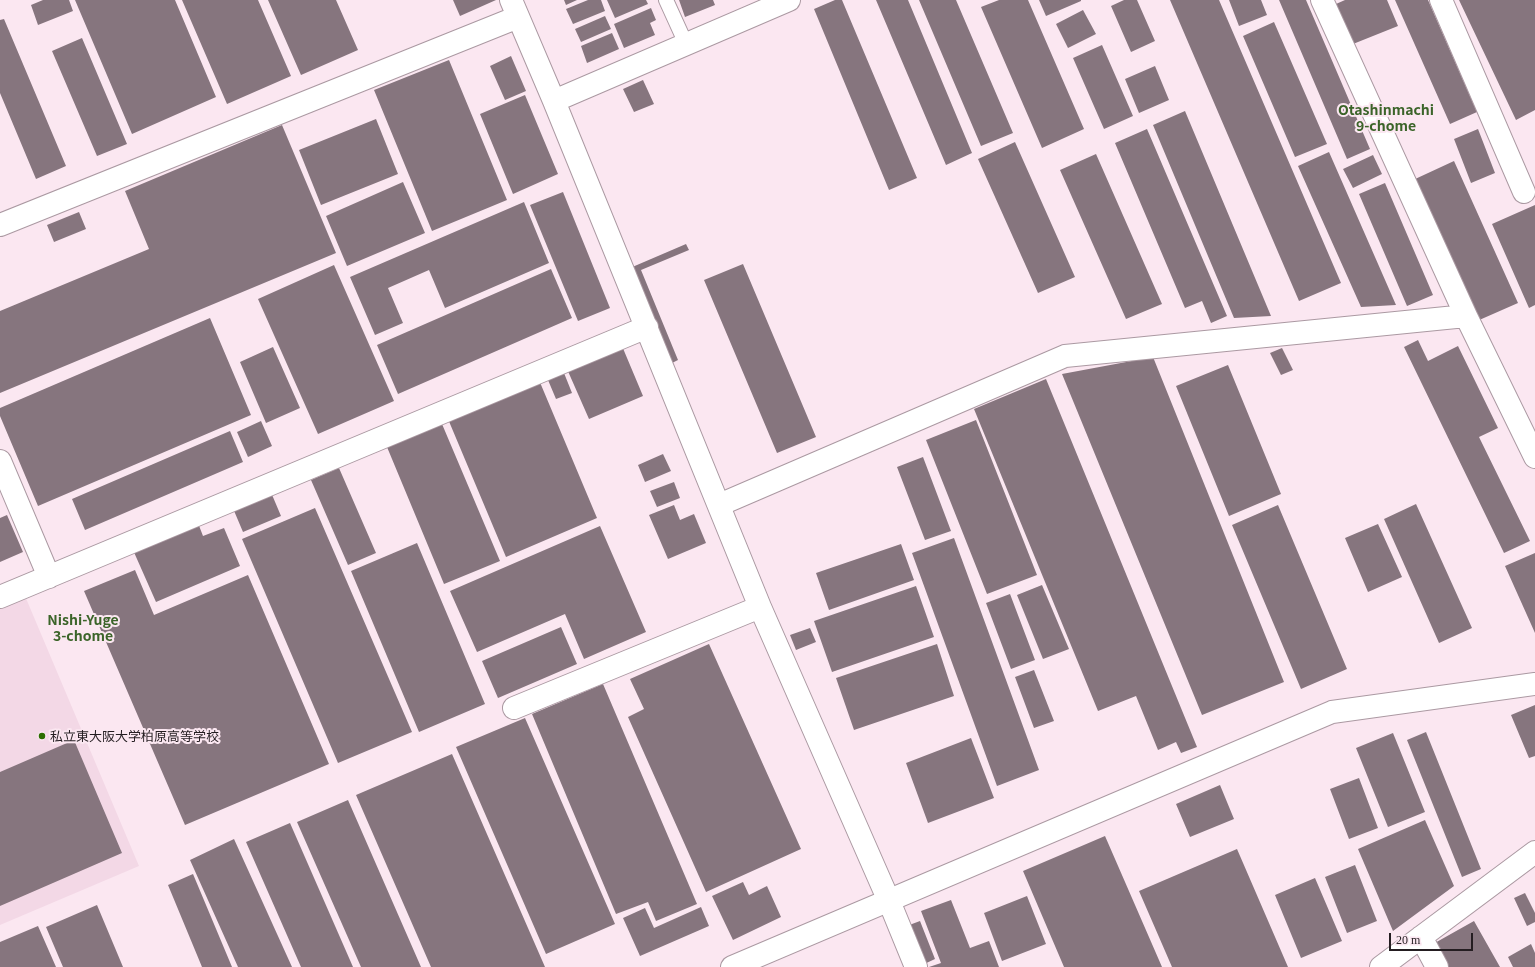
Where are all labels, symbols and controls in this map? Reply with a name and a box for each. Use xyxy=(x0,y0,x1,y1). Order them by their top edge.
district label: Otashinmachi 9-chome xyxy=(1338,102,1434,134)
district label: Nishi-Yuge 3-chome xyxy=(47,612,119,644)
place label: 私立東大阪大学柏原高等学校 xyxy=(50,728,219,744)
marker: 私立東大阪大学柏原高等学校 xyxy=(37,731,47,741)
scale bar xyxy=(1391,925,1475,951)
text: 20 m xyxy=(1396,933,1420,947)

